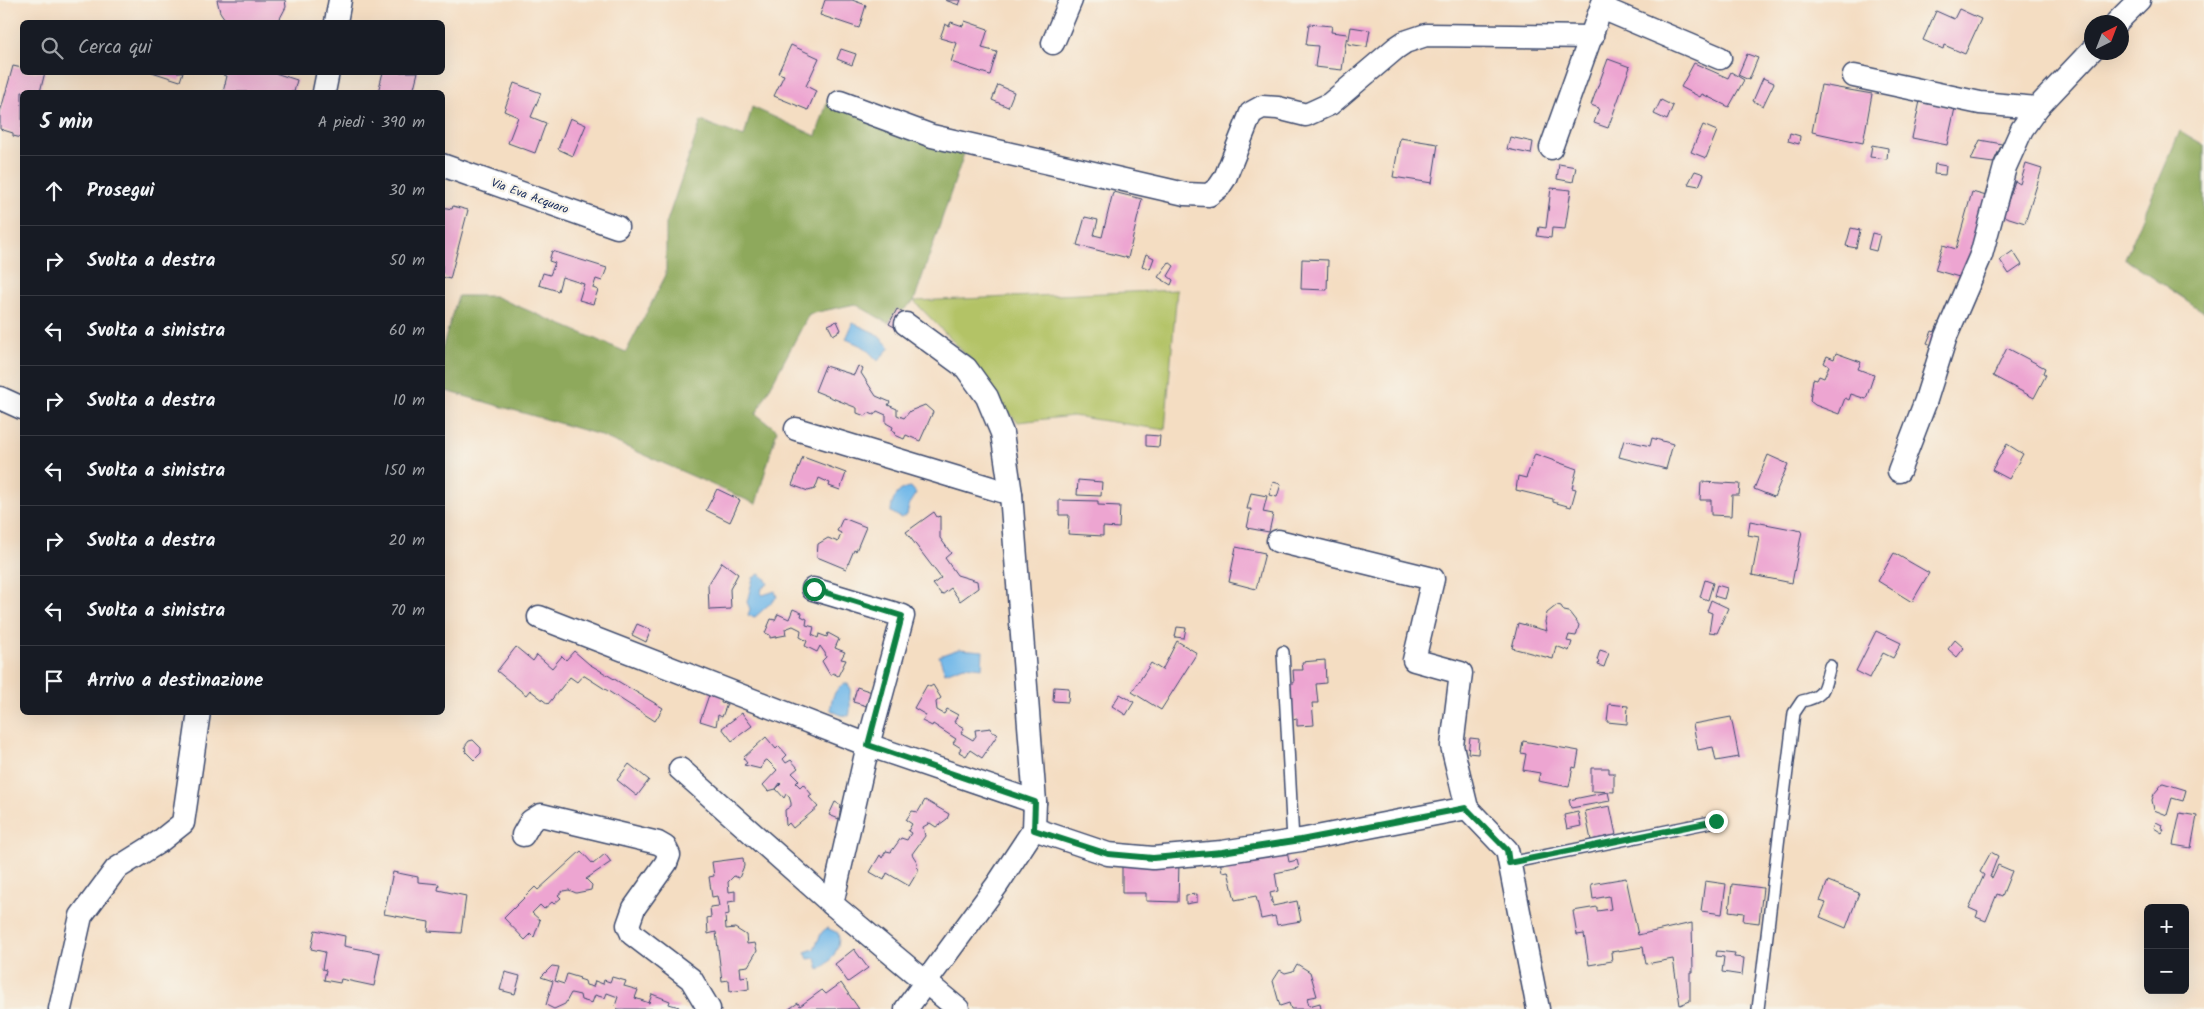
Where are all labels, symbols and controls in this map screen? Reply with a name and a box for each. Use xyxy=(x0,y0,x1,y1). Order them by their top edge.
north arrow xyxy=(2084,15,2129,60)
search box xyxy=(20,20,445,75)
text: Cerca qui xyxy=(78,33,152,63)
icon: search xyxy=(38,34,66,62)
text: 5 min xyxy=(40,106,93,139)
text: A piedi · 390 m xyxy=(318,110,425,135)
street label: Via Eva Acquaro xyxy=(488,174,571,219)
text: Prosegui xyxy=(87,176,154,206)
icon: ahead xyxy=(40,177,68,205)
text: 30 m xyxy=(389,178,425,203)
text: Svolta a destra xyxy=(87,246,215,276)
icon: right xyxy=(40,247,68,275)
text: 50 m xyxy=(389,248,425,273)
text: Svolta a sinistra xyxy=(87,316,225,346)
icon: left xyxy=(40,317,68,345)
text: 60 m xyxy=(389,318,425,343)
text: Svolta a destra xyxy=(87,386,215,416)
icon: right xyxy=(40,387,68,415)
text: 10 m xyxy=(393,388,425,413)
text: Svolta a sinistra xyxy=(87,456,225,486)
icon: left xyxy=(40,457,68,485)
text: 150 m xyxy=(384,458,425,483)
text: Svolta a destra xyxy=(87,526,215,556)
icon: right xyxy=(40,527,68,555)
text: 20 m xyxy=(389,528,425,553)
route start xyxy=(803,578,826,601)
text: Svolta a sinistra xyxy=(87,596,225,626)
icon: left xyxy=(40,597,68,625)
text: 70 m xyxy=(390,598,425,623)
text: Arrivo a destinazione xyxy=(87,666,263,696)
icon: arrive xyxy=(40,667,68,695)
route end xyxy=(1705,810,1728,833)
map controls xyxy=(2144,904,2189,994)
button: + xyxy=(2144,904,2189,949)
button: − xyxy=(2144,949,2189,994)

